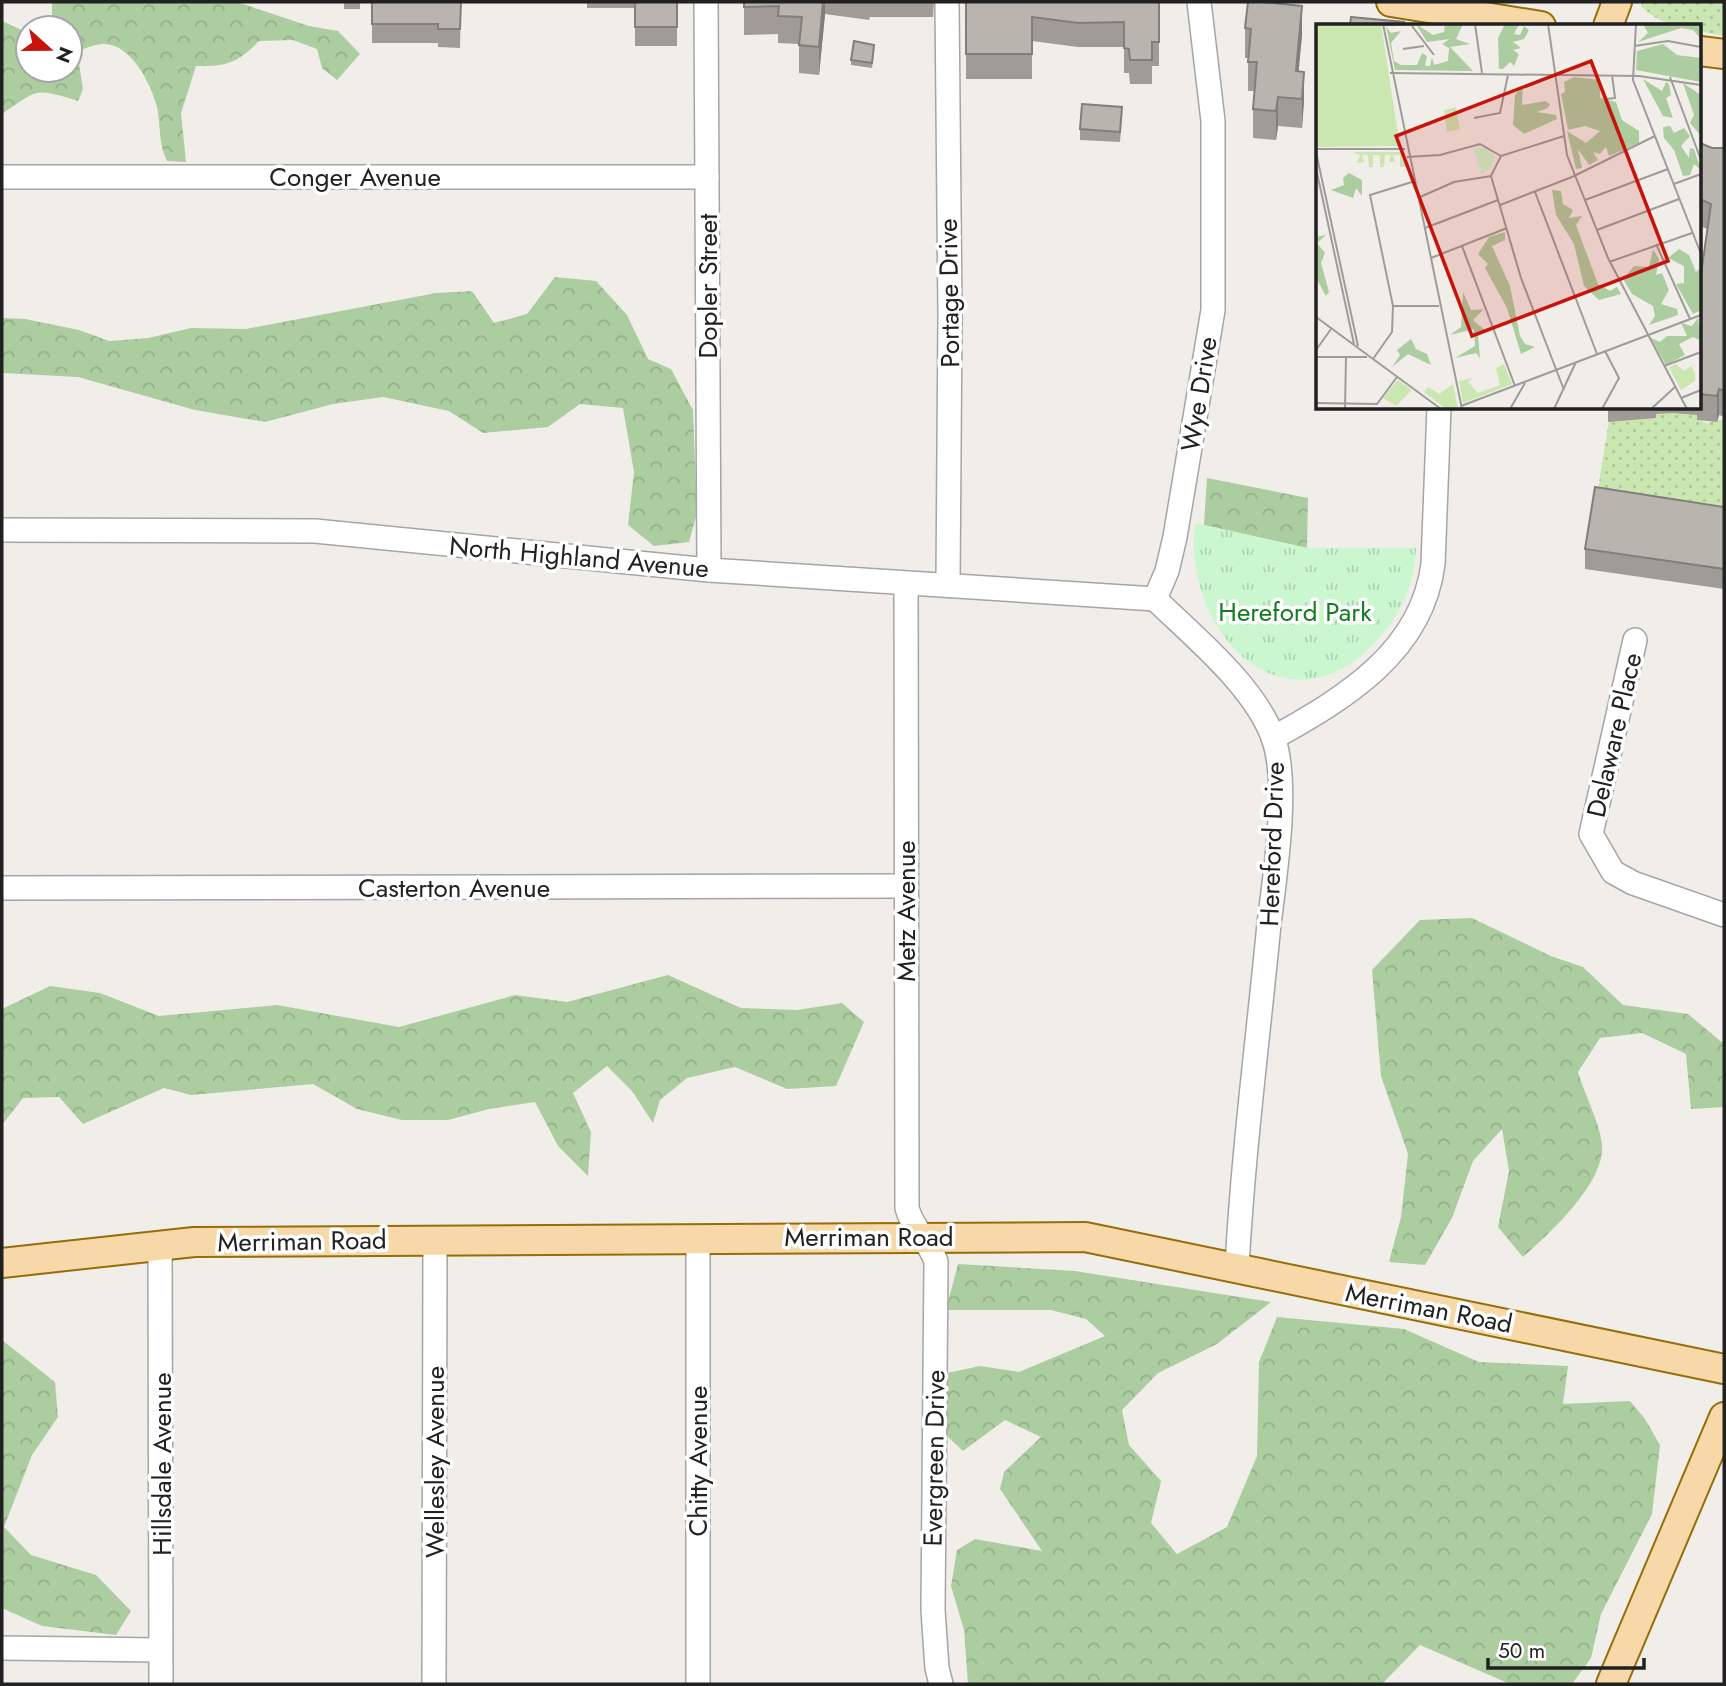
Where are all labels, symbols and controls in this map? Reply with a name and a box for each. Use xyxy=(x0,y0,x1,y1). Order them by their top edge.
north arrow xyxy=(14,14,84,84)
inset map xyxy=(1316,24,1702,410)
text: N xyxy=(49,43,80,67)
street label: Conger Avenue xyxy=(269,158,441,196)
street label: Dopler Street xyxy=(689,213,727,358)
street label: Portage Drive xyxy=(929,218,969,368)
street label: Wye Drive xyxy=(1171,334,1227,454)
street label: North Highland Avenue xyxy=(448,527,710,587)
park label: Hereford Park xyxy=(1218,593,1372,631)
street label: Delaware Place xyxy=(1577,649,1651,821)
street label: Hereford Drive xyxy=(1250,761,1294,927)
street label: Metz Avenue xyxy=(887,840,925,982)
street label: Casterton Avenue xyxy=(358,869,550,907)
street label: Merriman Road xyxy=(784,1218,954,1256)
street label: Merriman Road xyxy=(217,1221,387,1261)
street label: Merriman Road xyxy=(1342,1273,1516,1343)
street label: Wellesley Avenue xyxy=(416,1366,454,1558)
street label: Evergreen Drive xyxy=(913,1369,955,1547)
street label: Hillsdale Avenue xyxy=(143,1372,181,1556)
street label: Chitty Avenue xyxy=(679,1386,717,1536)
scale bar xyxy=(1488,1626,1644,1670)
text: 50 m xyxy=(1498,1636,1545,1666)

